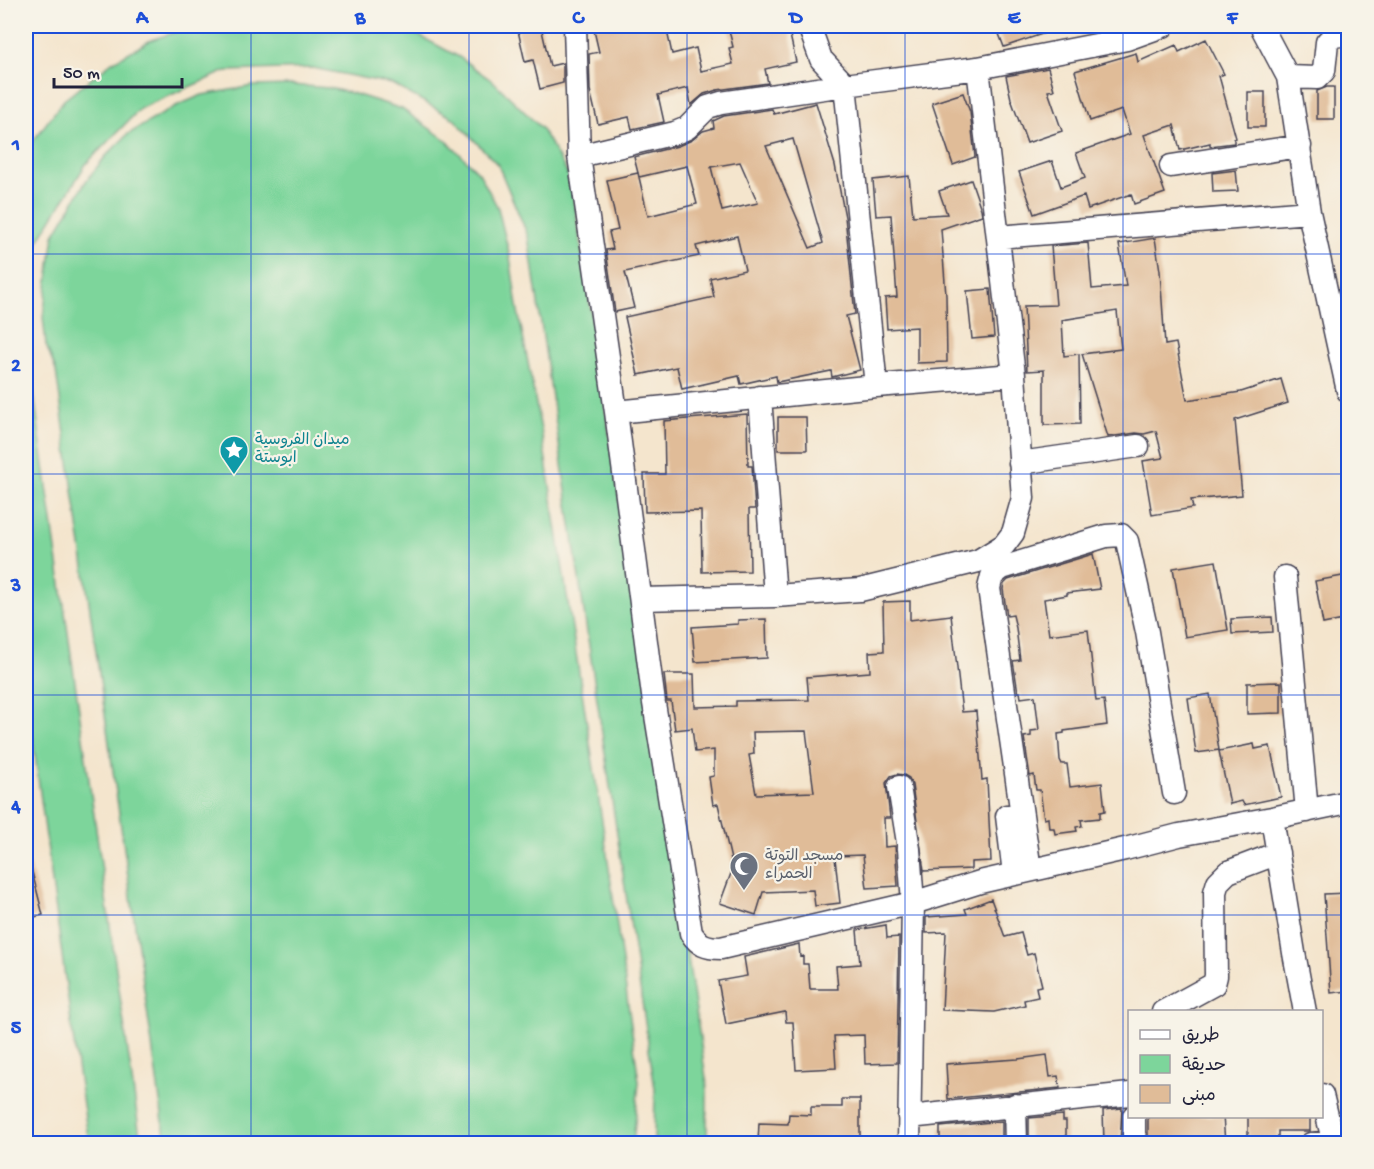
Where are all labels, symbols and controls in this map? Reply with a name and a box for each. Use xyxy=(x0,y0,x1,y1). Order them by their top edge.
text: A xyxy=(135,8,150,31)
text: B xyxy=(354,8,366,31)
text: C xyxy=(572,8,586,31)
text: D xyxy=(787,8,803,31)
text: E xyxy=(1008,8,1022,31)
text: F xyxy=(1226,8,1239,31)
scale bar xyxy=(54,51,182,89)
text: 50 m xyxy=(63,64,100,85)
text: 1 xyxy=(11,135,20,158)
text: 2 xyxy=(11,356,21,379)
place label: ميدان الفروسية ابوستة xyxy=(255,431,350,469)
place icon: ميدان الفروسية ابوستة xyxy=(218,434,250,476)
text: 3 xyxy=(10,576,21,599)
text: 4 xyxy=(10,797,21,820)
place label: مسجد التوتة الحمراء xyxy=(765,847,843,885)
mosque icon: مسجد التوتة الحمراء xyxy=(728,850,760,892)
legend xyxy=(1128,1010,1323,1118)
text: 5 xyxy=(11,1018,22,1041)
text: طريق xyxy=(1182,1026,1220,1047)
text: حديقة xyxy=(1182,1056,1226,1077)
text: مبنى xyxy=(1182,1086,1216,1107)

